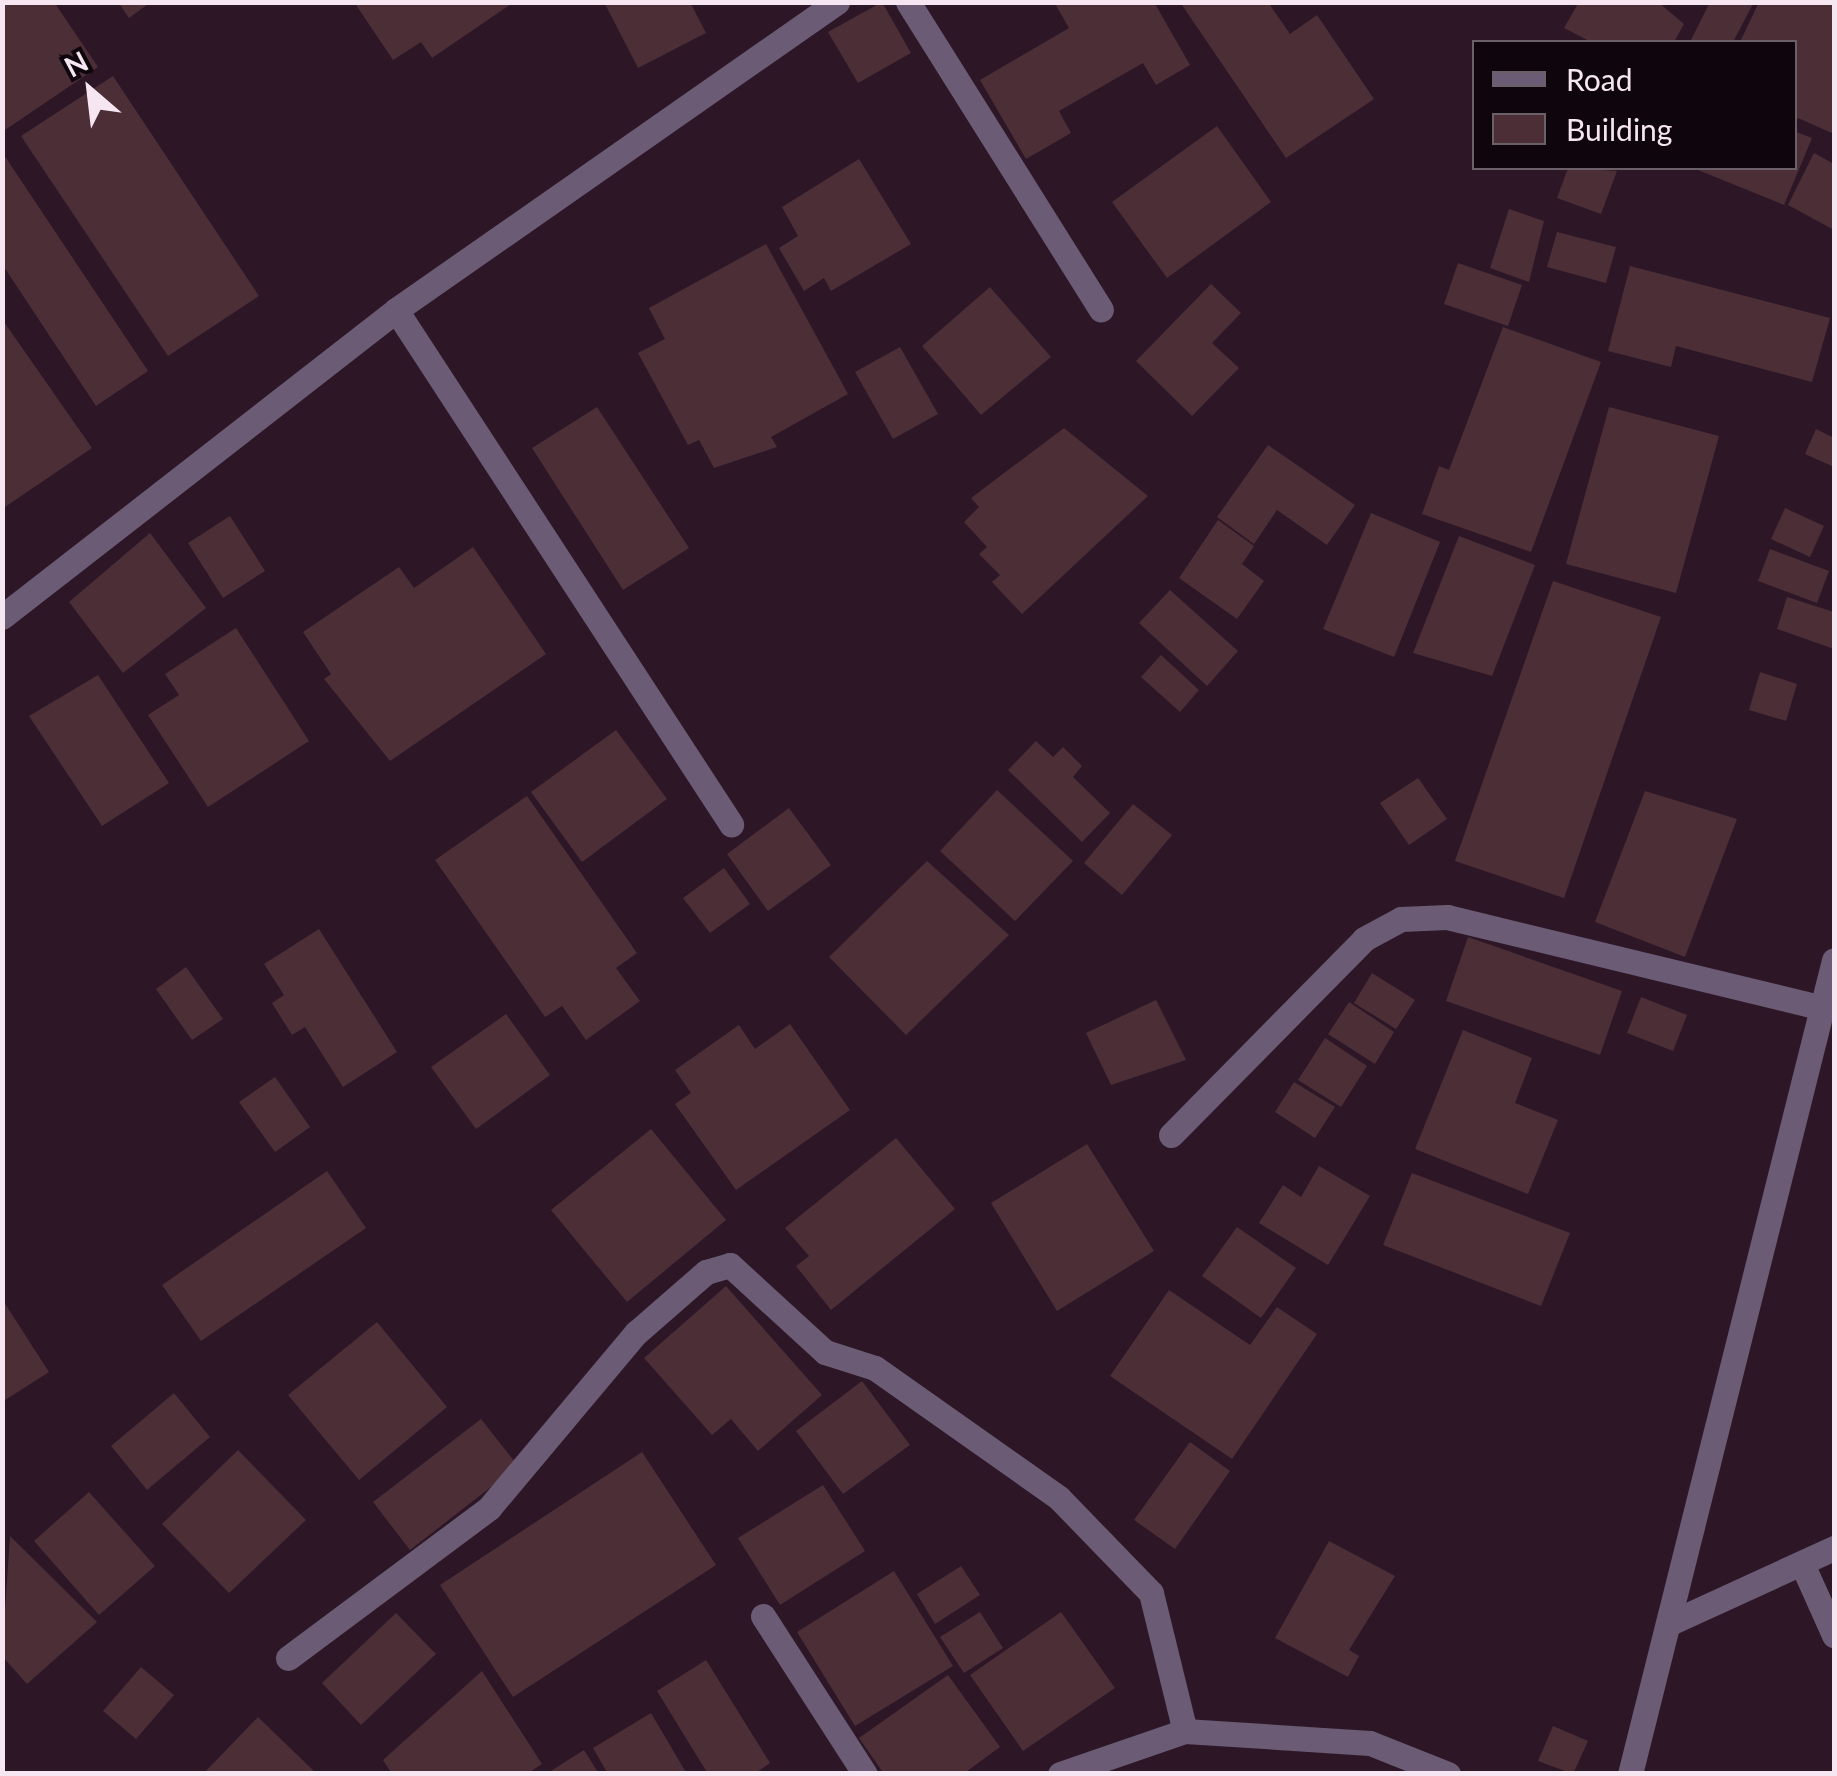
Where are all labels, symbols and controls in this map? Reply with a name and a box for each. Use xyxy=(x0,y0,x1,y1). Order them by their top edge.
north arrow xyxy=(40,40,140,140)
legend xyxy=(1472,40,1797,170)
text: N xyxy=(58,43,93,84)
text: Road xyxy=(1566,61,1633,97)
text: Building xyxy=(1566,111,1672,147)

